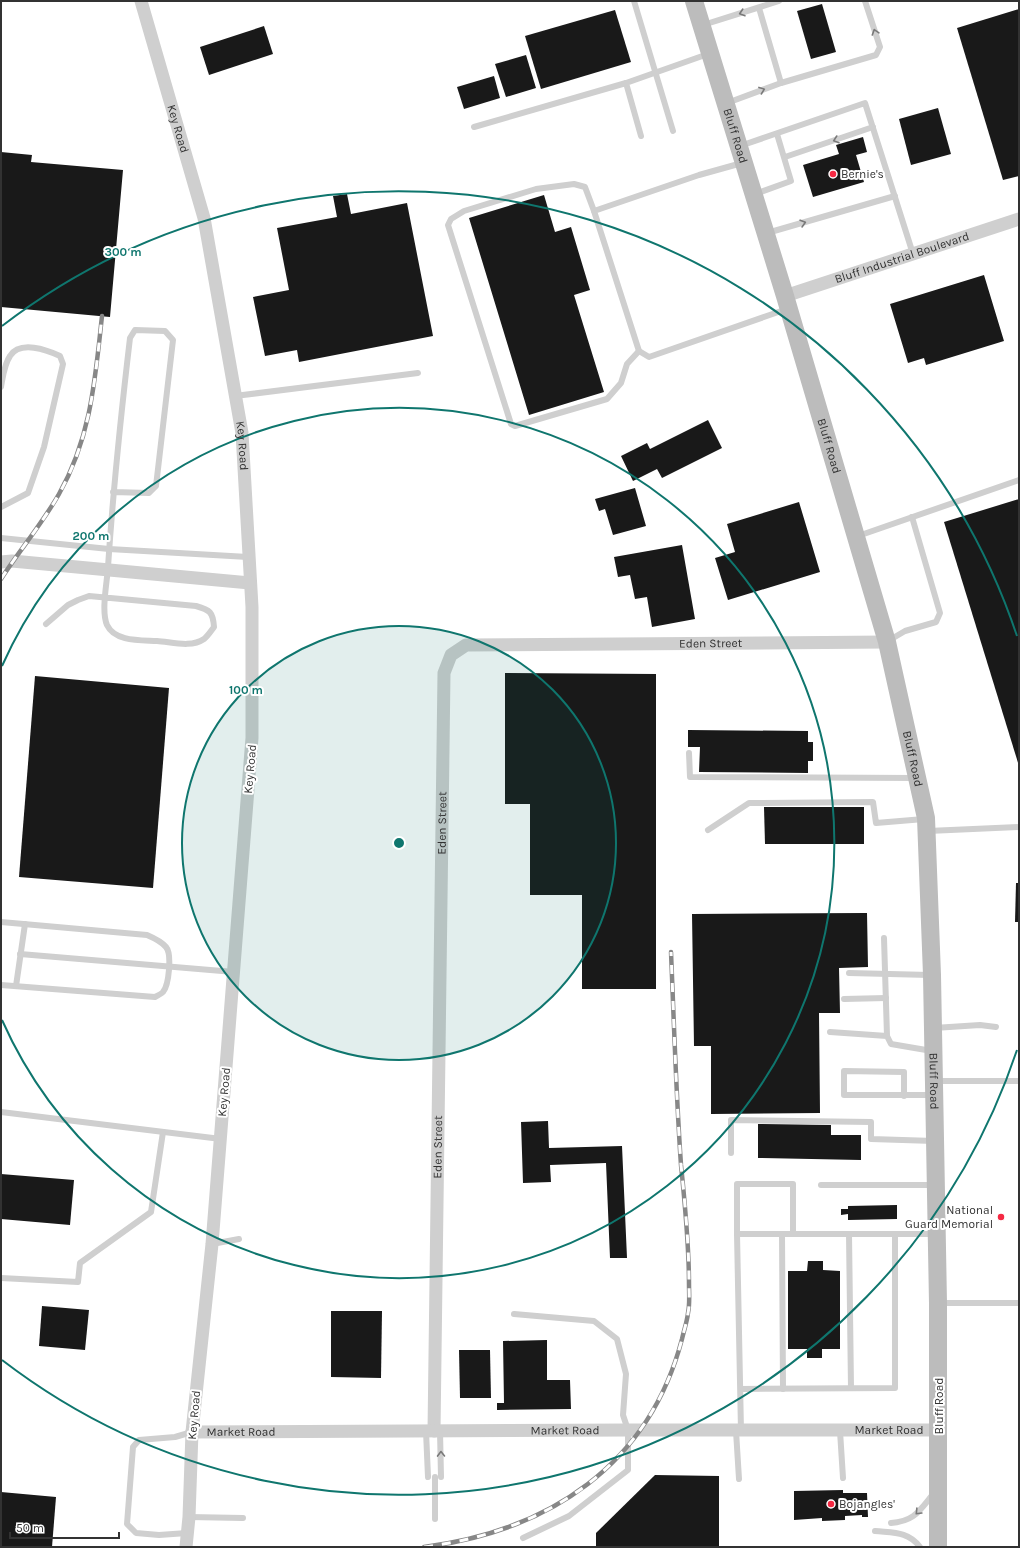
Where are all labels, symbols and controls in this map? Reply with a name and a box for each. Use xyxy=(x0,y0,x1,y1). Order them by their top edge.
one-way arrow xyxy=(739,8,746,17)
one-way arrow xyxy=(871,28,880,35)
one-way arrow xyxy=(759,87,766,95)
street label: Key Road xyxy=(164,103,192,154)
street label: Bluff Road xyxy=(720,106,751,165)
one-way arrow xyxy=(833,135,840,143)
place label: Bernie's xyxy=(841,167,884,181)
marker: Bernie's xyxy=(828,169,838,179)
one-way arrow xyxy=(799,219,806,228)
street label: Bluff Industrial Boulevard xyxy=(833,229,971,286)
text: 300 m xyxy=(104,245,142,259)
street label: Bluff Road xyxy=(814,417,844,475)
street label: Key Road xyxy=(233,420,251,471)
text: 200 m xyxy=(73,529,109,543)
street label: Eden Street xyxy=(679,636,743,650)
text: 100 m xyxy=(229,683,263,697)
street label: Bluff Road xyxy=(900,729,926,788)
street label: Key Road xyxy=(241,744,259,794)
street label: Eden Street xyxy=(435,791,449,855)
centre of rings xyxy=(392,836,406,850)
street label: Bluff Road xyxy=(926,1053,941,1110)
street label: Key Road xyxy=(215,1067,233,1117)
street label: Eden Street xyxy=(430,1115,445,1179)
place label: National Guard Memorial xyxy=(905,1203,993,1231)
marker: National Guard Memorial xyxy=(996,1212,1006,1222)
street label: Bluff Road xyxy=(932,1378,946,1434)
street label: Key Road xyxy=(185,1390,203,1440)
street label: Market Road xyxy=(530,1423,600,1437)
street label: Market Road xyxy=(854,1423,924,1437)
street label: Market Road xyxy=(206,1425,276,1439)
one-way arrow xyxy=(437,1451,445,1457)
place label: Bojangles' xyxy=(839,1497,895,1511)
marker: Bojangles' xyxy=(826,1499,836,1509)
one-way arrow xyxy=(915,1507,923,1515)
scale bar xyxy=(10,1514,119,1540)
text: 50 m xyxy=(16,1521,44,1535)

